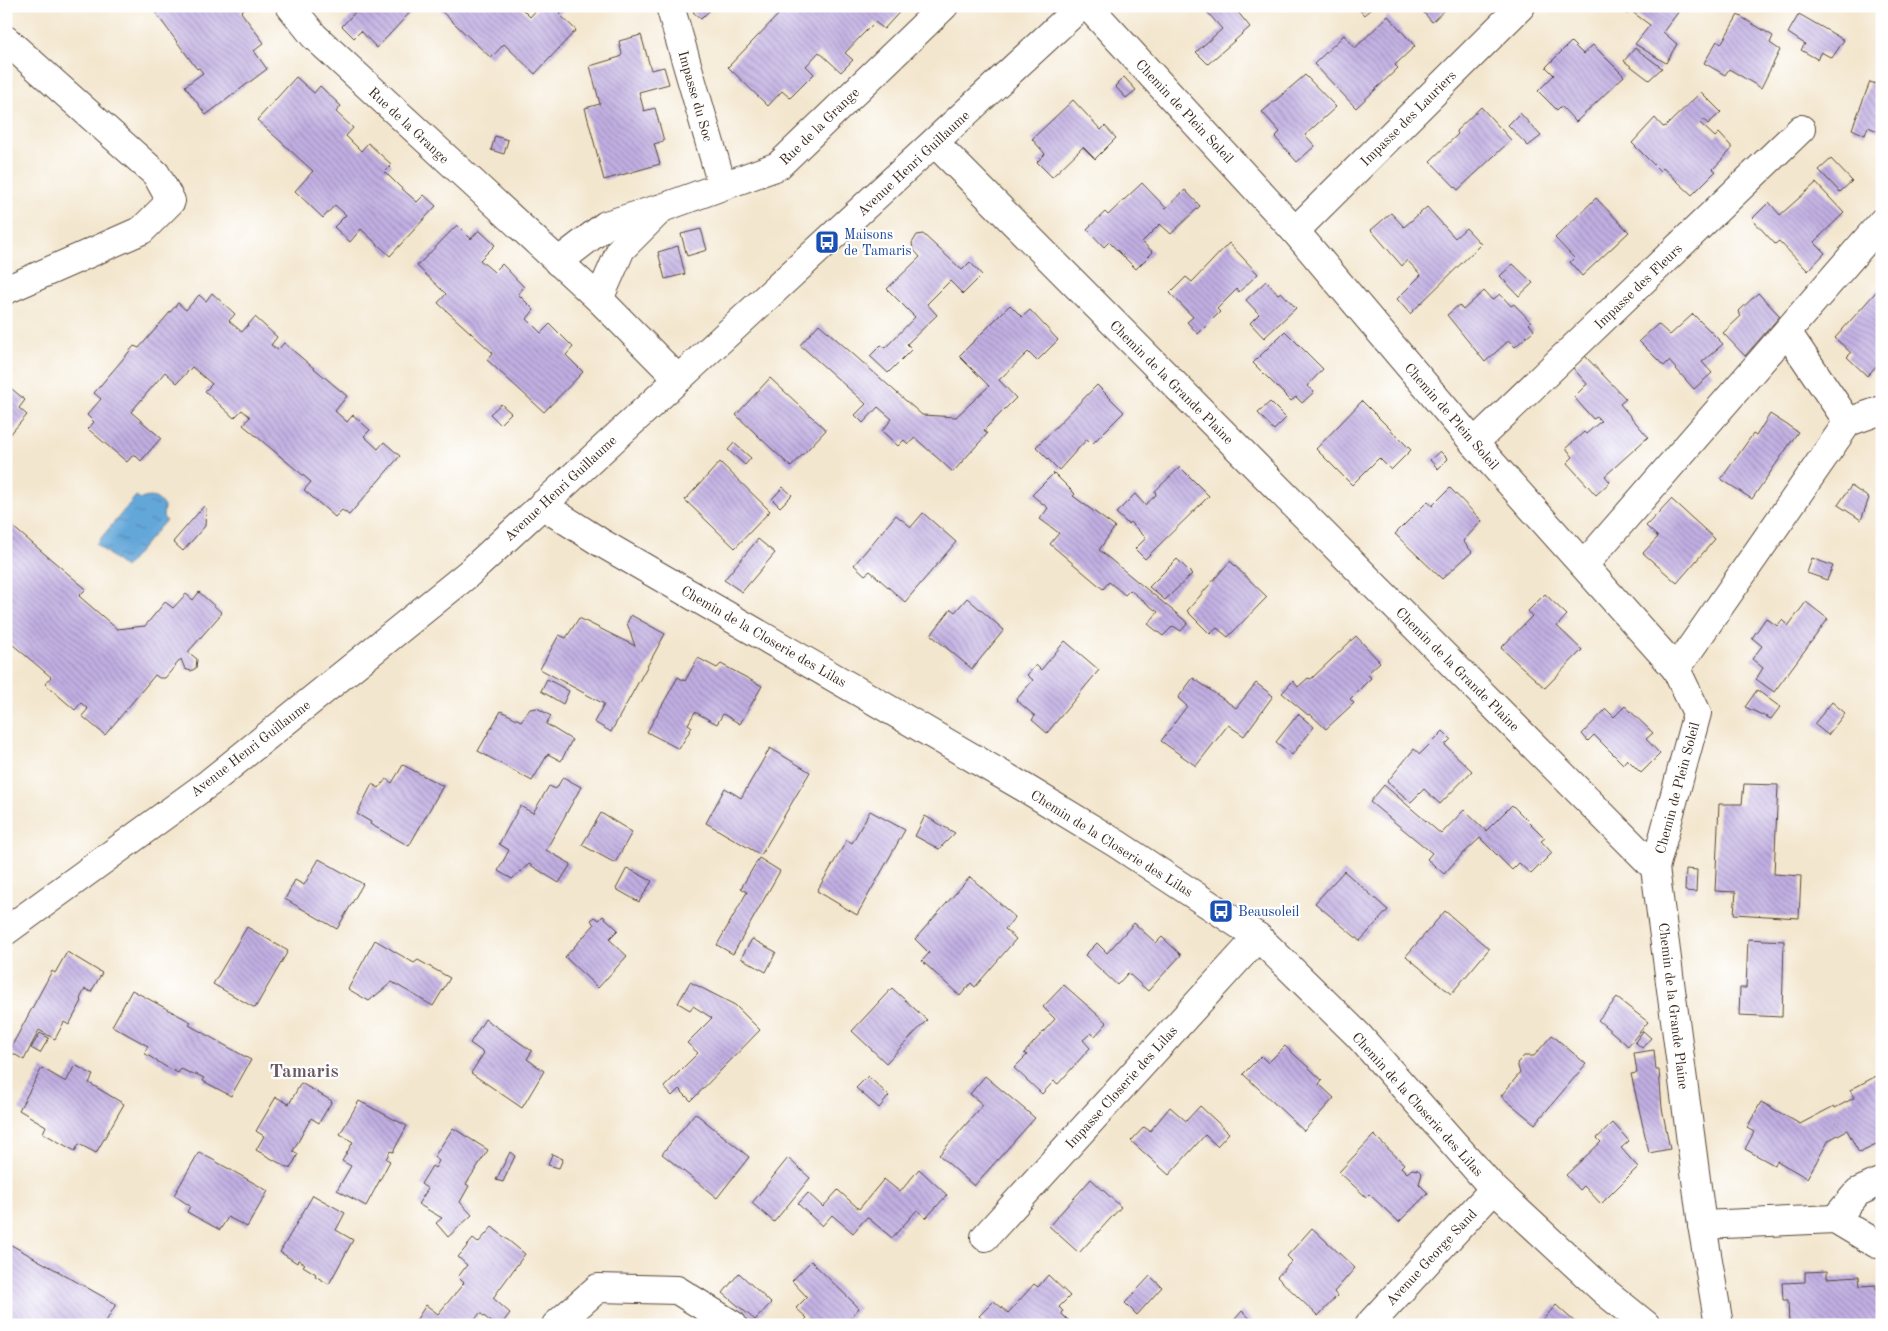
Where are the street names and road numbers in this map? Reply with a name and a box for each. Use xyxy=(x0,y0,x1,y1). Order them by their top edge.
street label: Impasse du Soc xyxy=(675,49,715,143)
street label: Chemin de Plein Soleil xyxy=(1133,57,1236,166)
street label: Impasse des Lauriers xyxy=(1358,68,1459,169)
street label: Rue de la Grange xyxy=(365,85,451,166)
street label: Rue de la Grange xyxy=(777,85,862,168)
street label: Avenue Henri Guillaume xyxy=(855,108,972,219)
street label: Impasse des Fleurs xyxy=(1592,241,1685,332)
street label: Chemin de la Grande Plaine xyxy=(1107,318,1236,447)
street label: Chemin de Plein Soleil xyxy=(1401,361,1501,473)
street label: Avenue Henri Guillaume xyxy=(502,433,619,544)
street label: Chemin de la Closerie des Lilas xyxy=(678,584,849,690)
street label: Chemin de la Grande Plaine xyxy=(1393,605,1522,734)
street label: Avenue Henri Guillaume xyxy=(188,698,313,800)
street label: Chemin de Plein Soleil xyxy=(1654,721,1702,856)
street label: Chemin de la Closerie des Lilas xyxy=(1028,788,1195,900)
street label: Chemin de la Grande Plaine xyxy=(1656,922,1690,1090)
street label: Impasse Closerie des Lilas xyxy=(1063,1024,1180,1152)
street label: Chemin de la Closerie des Lilas xyxy=(1349,1030,1485,1179)
street label: Avenue George Sand xyxy=(1384,1207,1480,1309)

